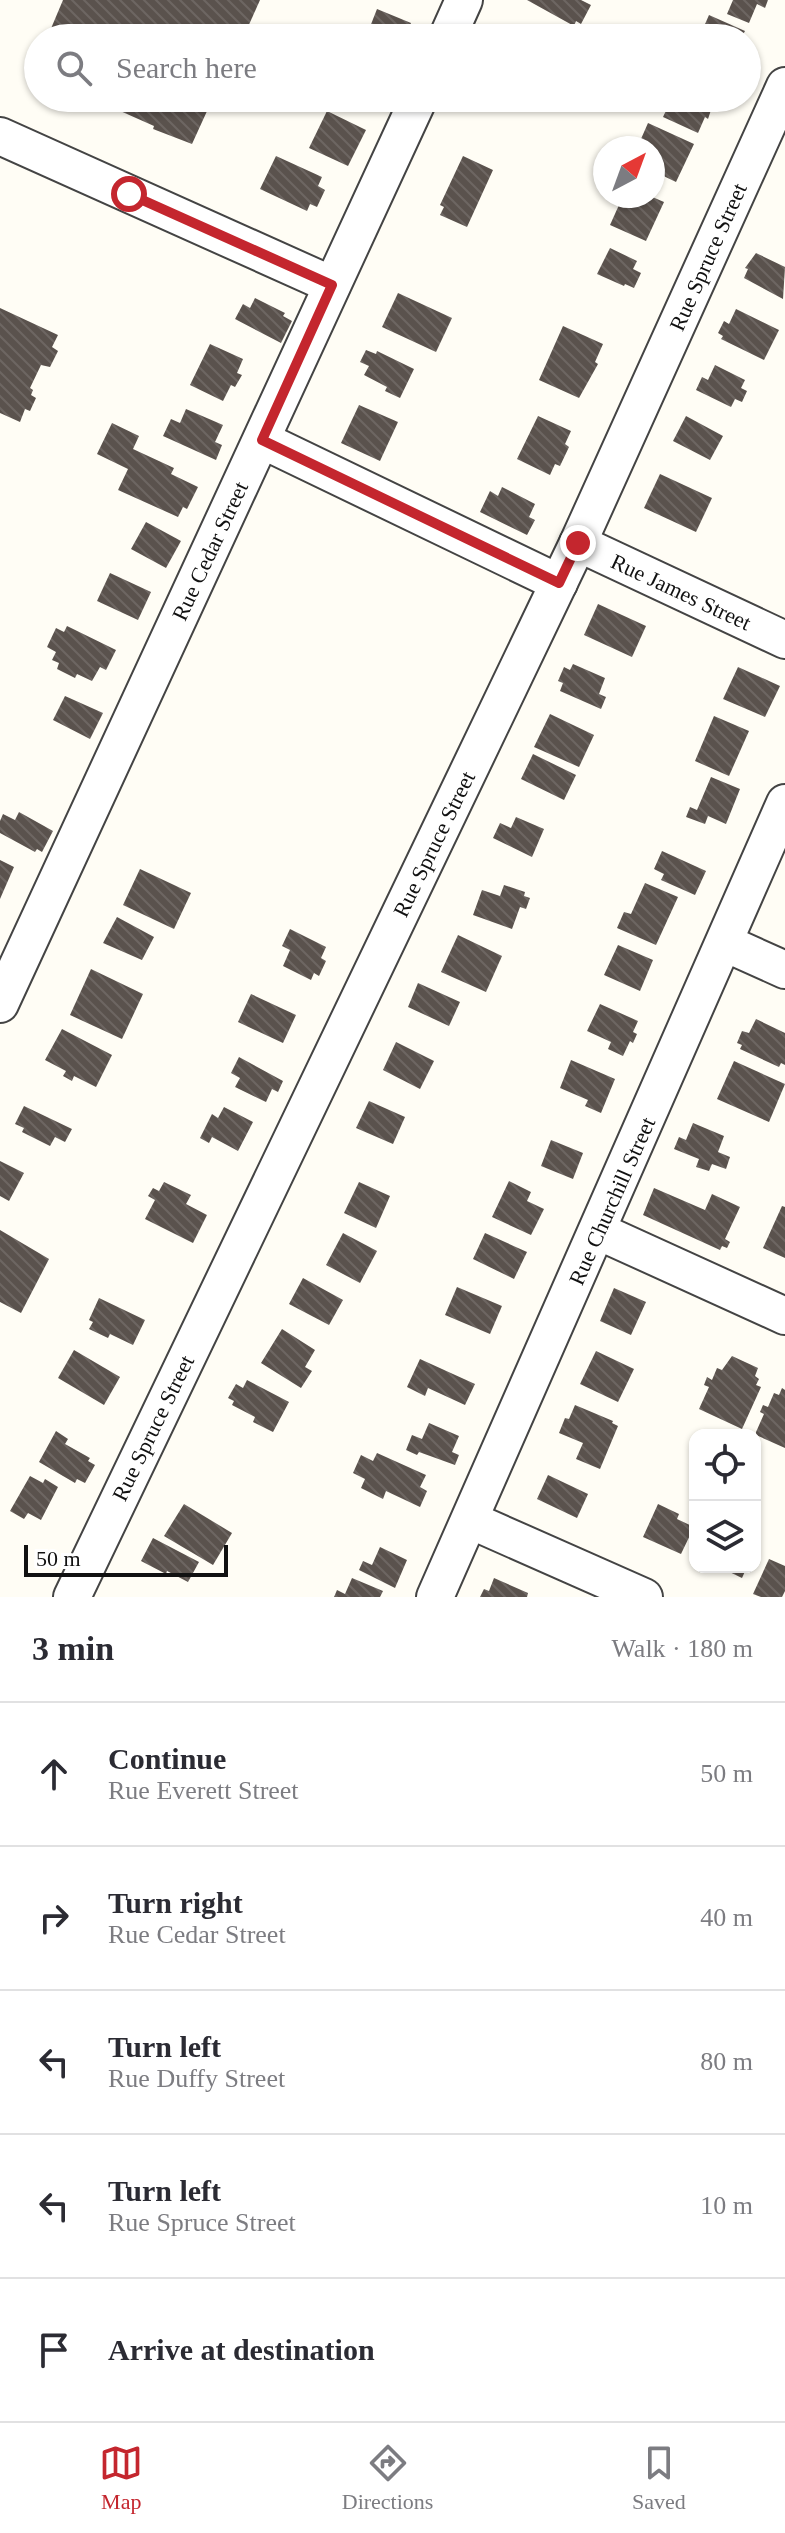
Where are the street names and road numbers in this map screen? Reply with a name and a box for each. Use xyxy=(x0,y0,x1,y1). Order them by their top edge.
street label: Rue Spruce Street xyxy=(664,179,752,335)
street label: Rue Cedar Street xyxy=(167,478,253,624)
street label: Rue James Street xyxy=(607,549,755,635)
street label: Rue Spruce Street xyxy=(388,767,480,921)
street label: Rue Churchill Street xyxy=(564,1113,660,1289)
street label: Rue Spruce Street xyxy=(107,1351,199,1505)

